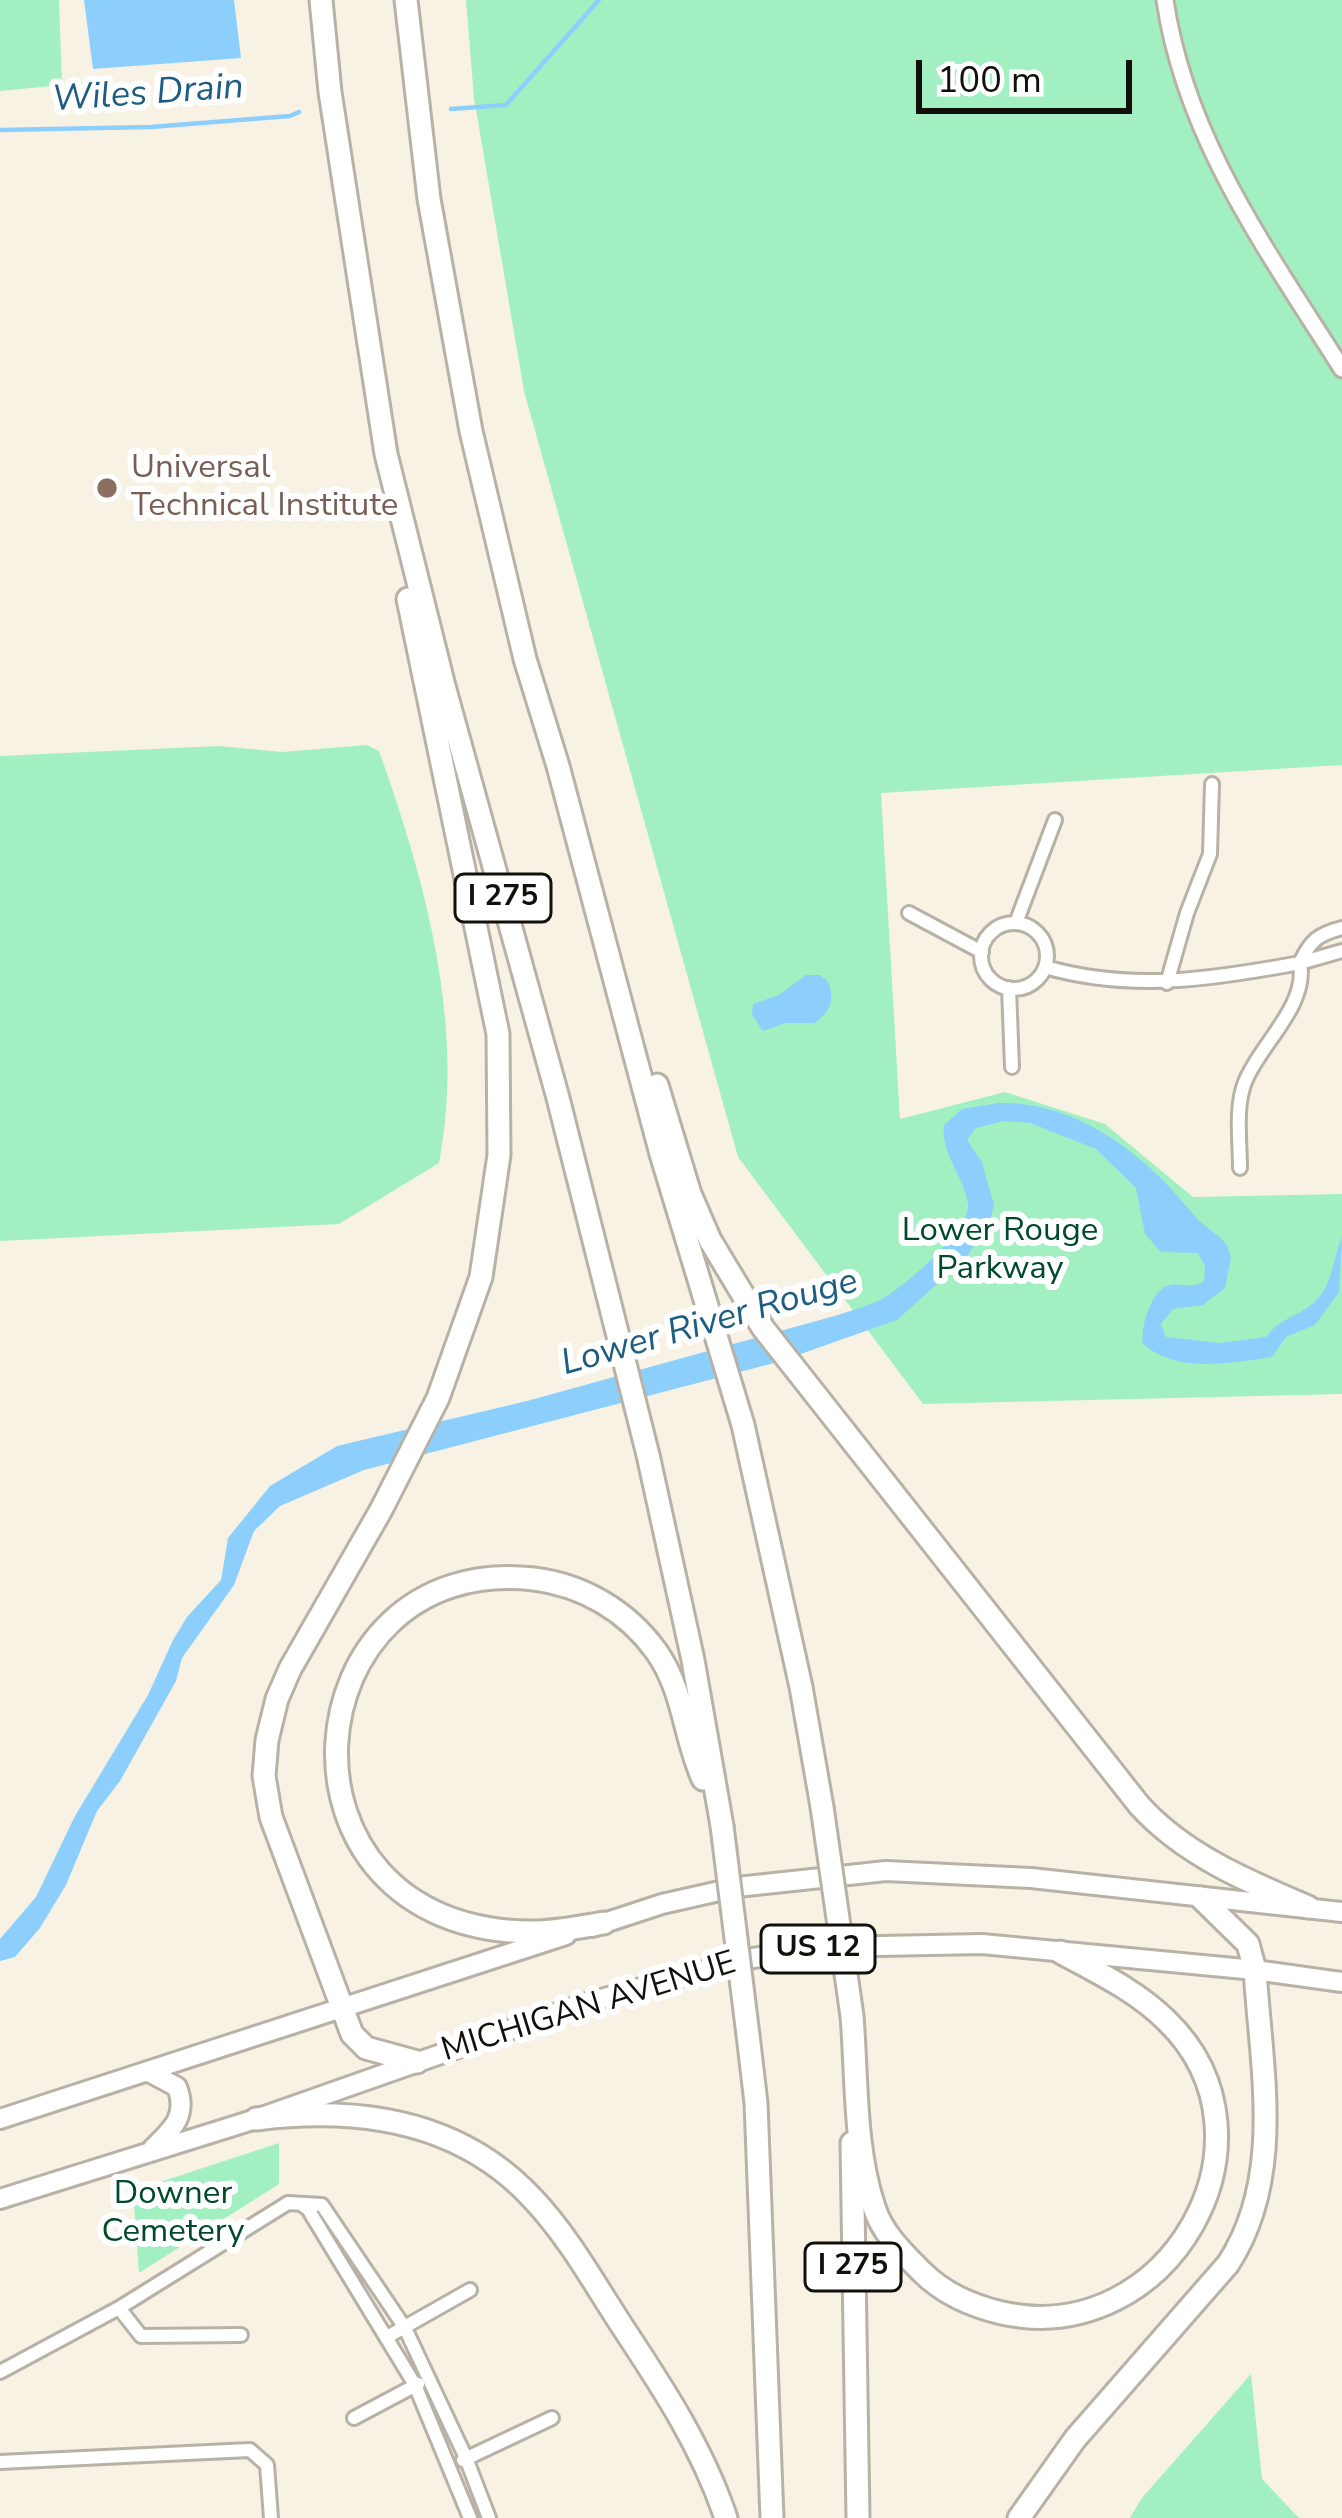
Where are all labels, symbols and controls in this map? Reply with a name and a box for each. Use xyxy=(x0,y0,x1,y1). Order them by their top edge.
scale bar xyxy=(922,36,1138,110)
text: 100 m xyxy=(937,56,1042,105)
water label: Wiles Drain xyxy=(51,67,245,123)
place label: Universal Technical Institute xyxy=(131,449,398,527)
marker: Universal Technical Institute xyxy=(94,475,120,501)
road number: I 275 xyxy=(455,874,551,922)
park label: Lower Rouge Parkway xyxy=(902,1212,1098,1290)
water label: Lower River Rouge xyxy=(557,1261,863,1387)
road number: US 12 xyxy=(761,1925,875,1973)
street label: MICHIGAN AVENUE xyxy=(437,1944,741,2072)
park label: Downer Cemetery xyxy=(101,2175,245,2253)
road number: I 275 xyxy=(805,2243,901,2291)

